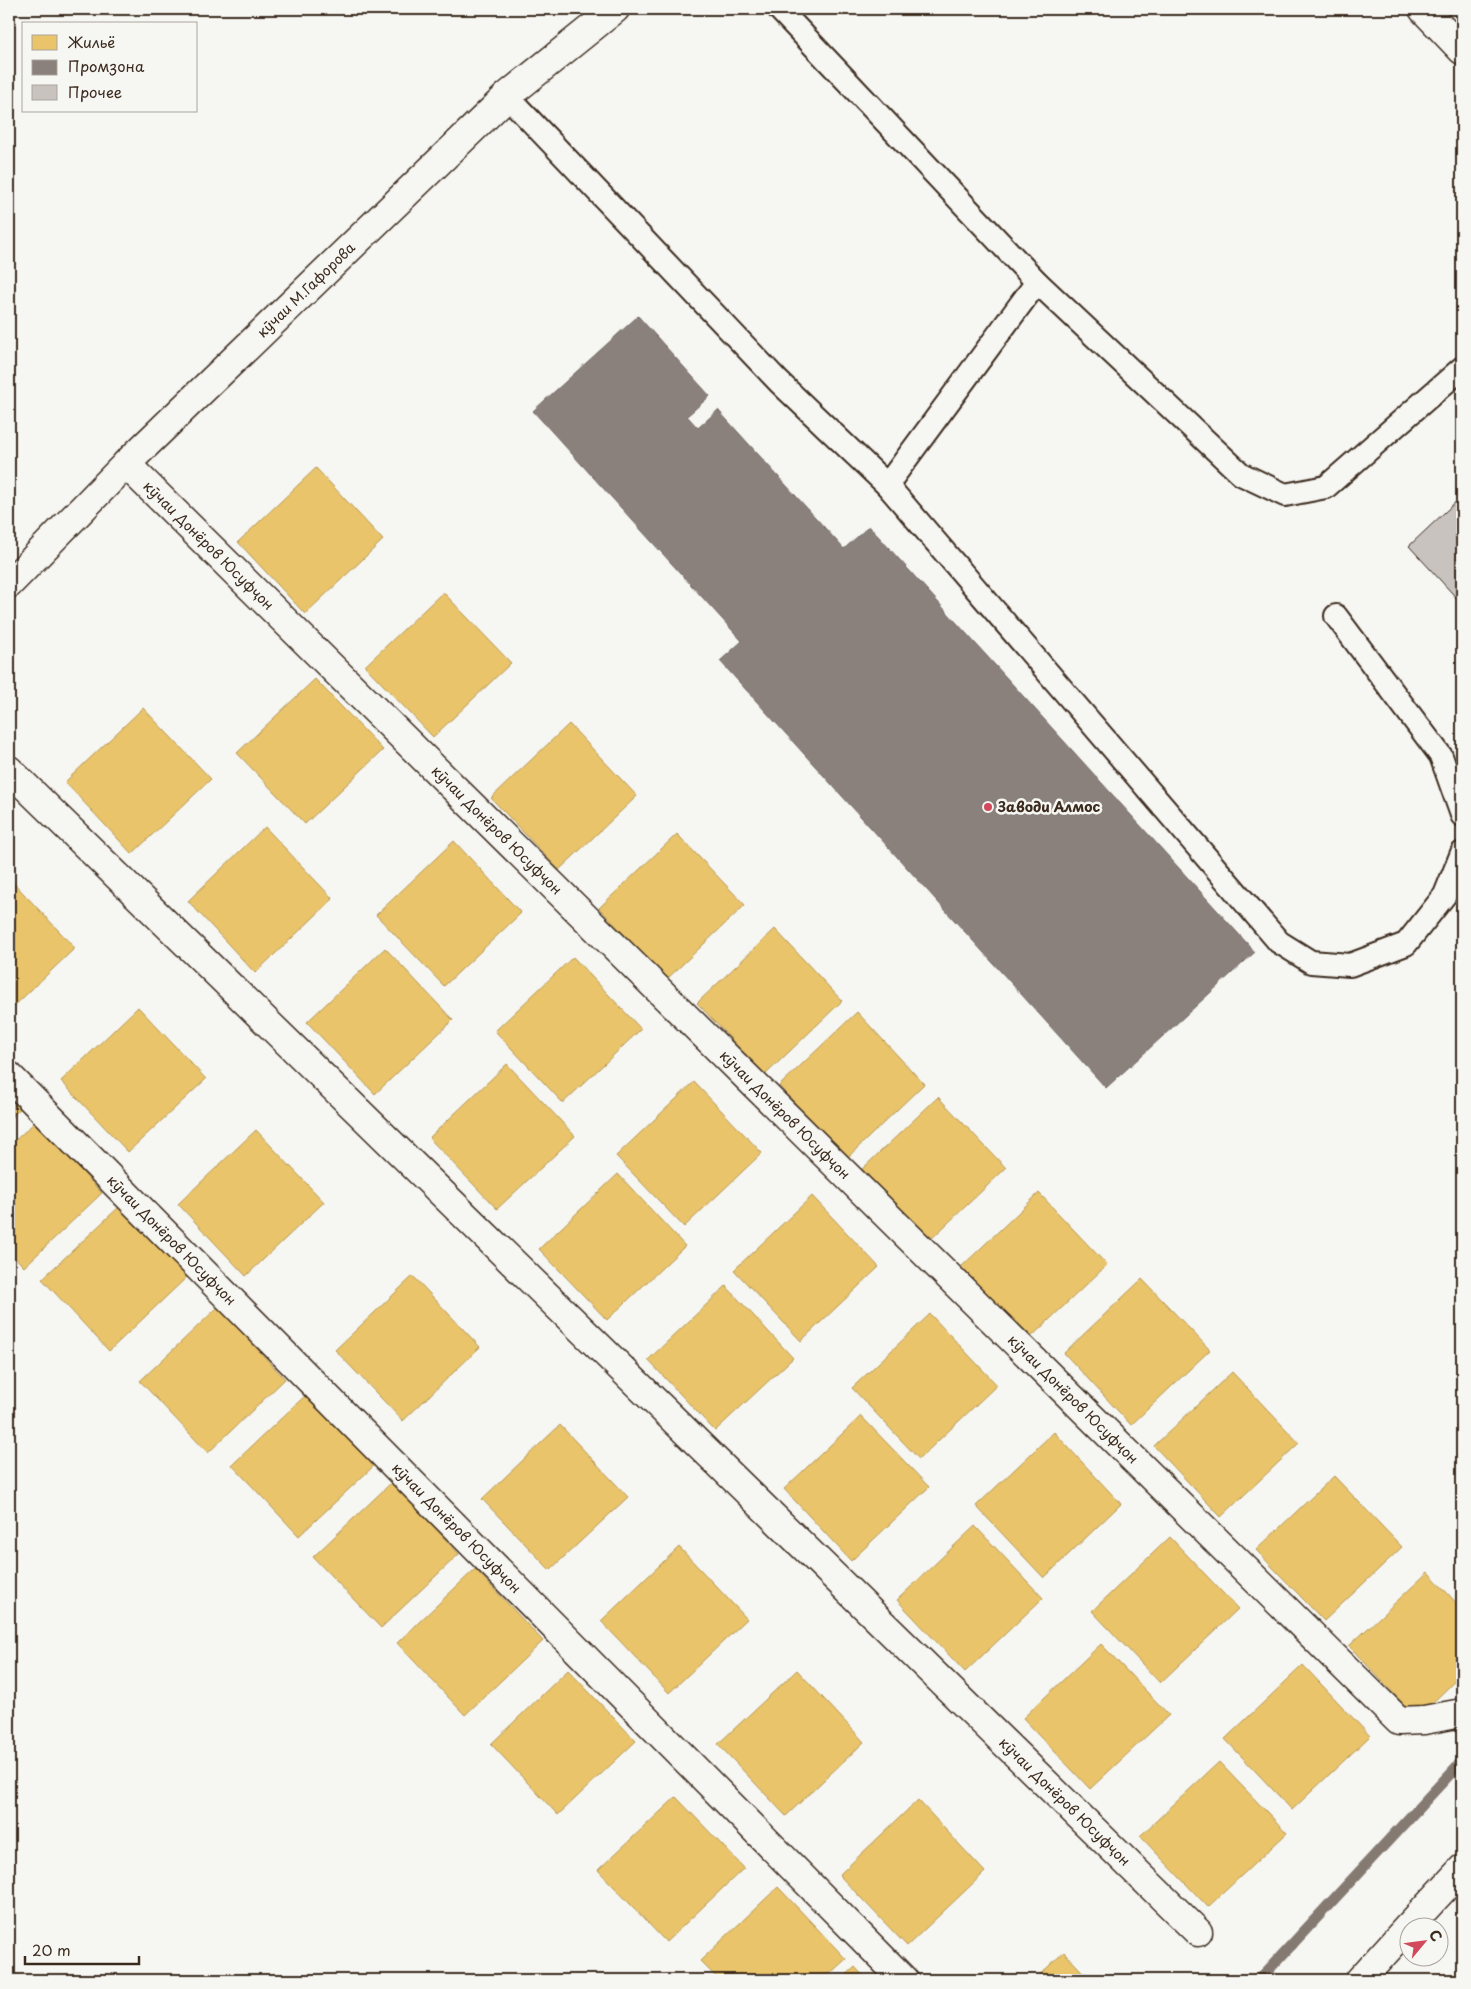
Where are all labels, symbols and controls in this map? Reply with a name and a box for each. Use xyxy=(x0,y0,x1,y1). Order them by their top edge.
legend xyxy=(22,22,198,112)
text: Жильё xyxy=(67,30,115,53)
text: Промзона xyxy=(68,54,145,77)
text: Прочее xyxy=(68,80,122,103)
street label: кӯчаи М.Гафорова xyxy=(252,237,360,342)
street label: кӯчаи Донёров Юсуфҷон xyxy=(139,476,279,615)
street label: кӯчаи Донёров Юсуфҷон xyxy=(427,760,567,899)
place label: Заводи Алмос xyxy=(997,796,1101,817)
marker: Заводи Алмос xyxy=(982,801,994,813)
street label: кӯчаи Донёров Юсуфҷон xyxy=(715,1045,855,1184)
street label: кӯчаи Донёров Юсуфҷон xyxy=(102,1170,241,1310)
street label: кӯчаи Донёров Юсуфҷон xyxy=(1003,1329,1144,1468)
street label: кӯчаи Донёров Юсуфҷон xyxy=(387,1458,526,1598)
street label: кӯчаи Донёров Юсуфҷон xyxy=(995,1732,1135,1870)
north arrow xyxy=(1398,1916,1448,1966)
text: С xyxy=(1424,1926,1448,1945)
scale bar xyxy=(25,1934,139,1966)
text: 20 m xyxy=(32,1938,71,1961)

